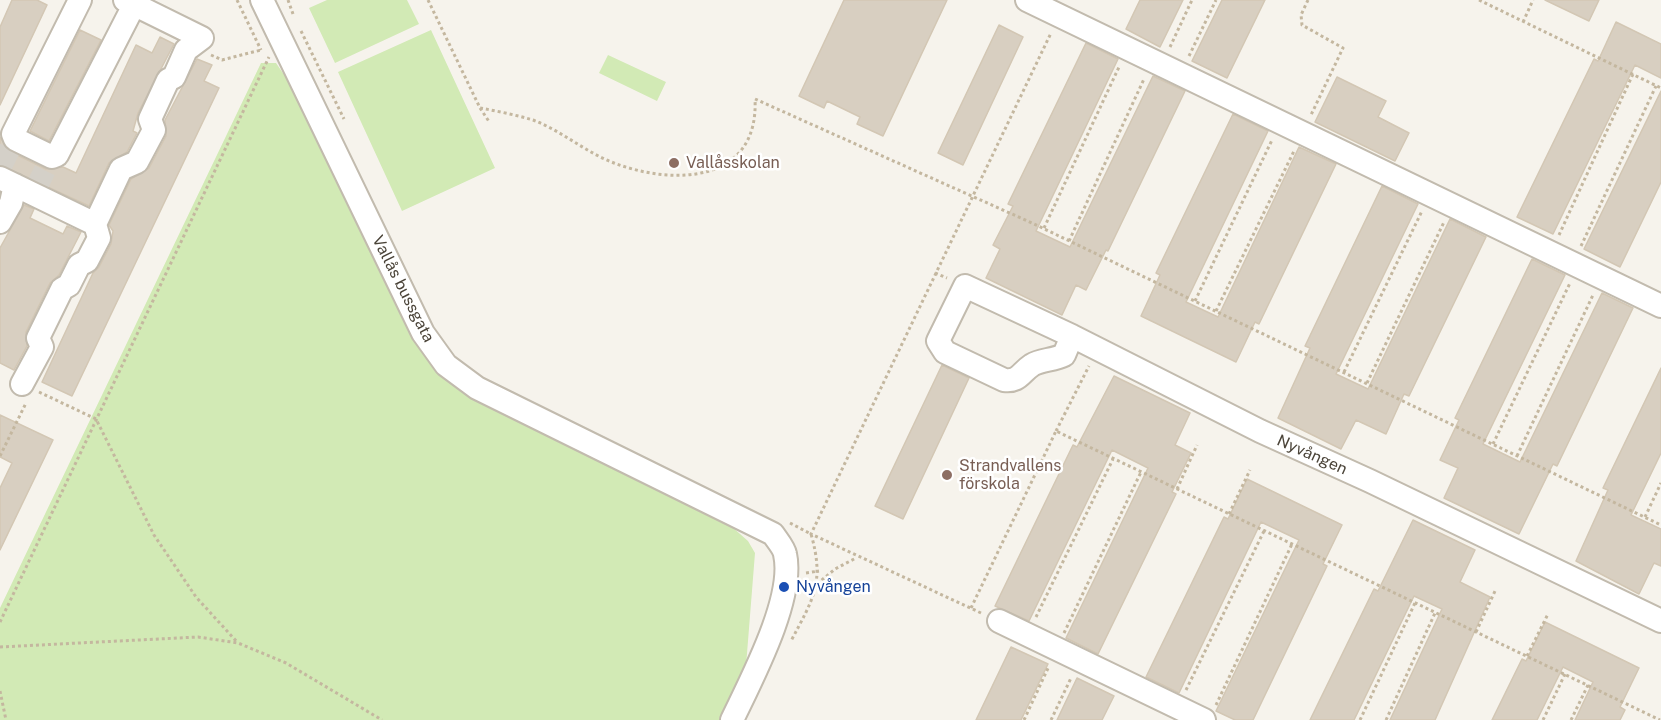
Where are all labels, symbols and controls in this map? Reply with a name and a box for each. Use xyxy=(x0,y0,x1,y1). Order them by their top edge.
place label: Vallåsskolan xyxy=(686,153,780,173)
marker: Vallåsskolan xyxy=(667,156,681,170)
street label: Vallås bussgata xyxy=(368,232,438,346)
street label: Nyvången xyxy=(1274,431,1350,479)
place label: Strandvallens förskola xyxy=(959,456,1061,494)
marker: Strandvallens förskola xyxy=(940,468,954,482)
place label: Nyvången xyxy=(796,577,871,597)
marker: Nyvången xyxy=(777,580,791,594)

